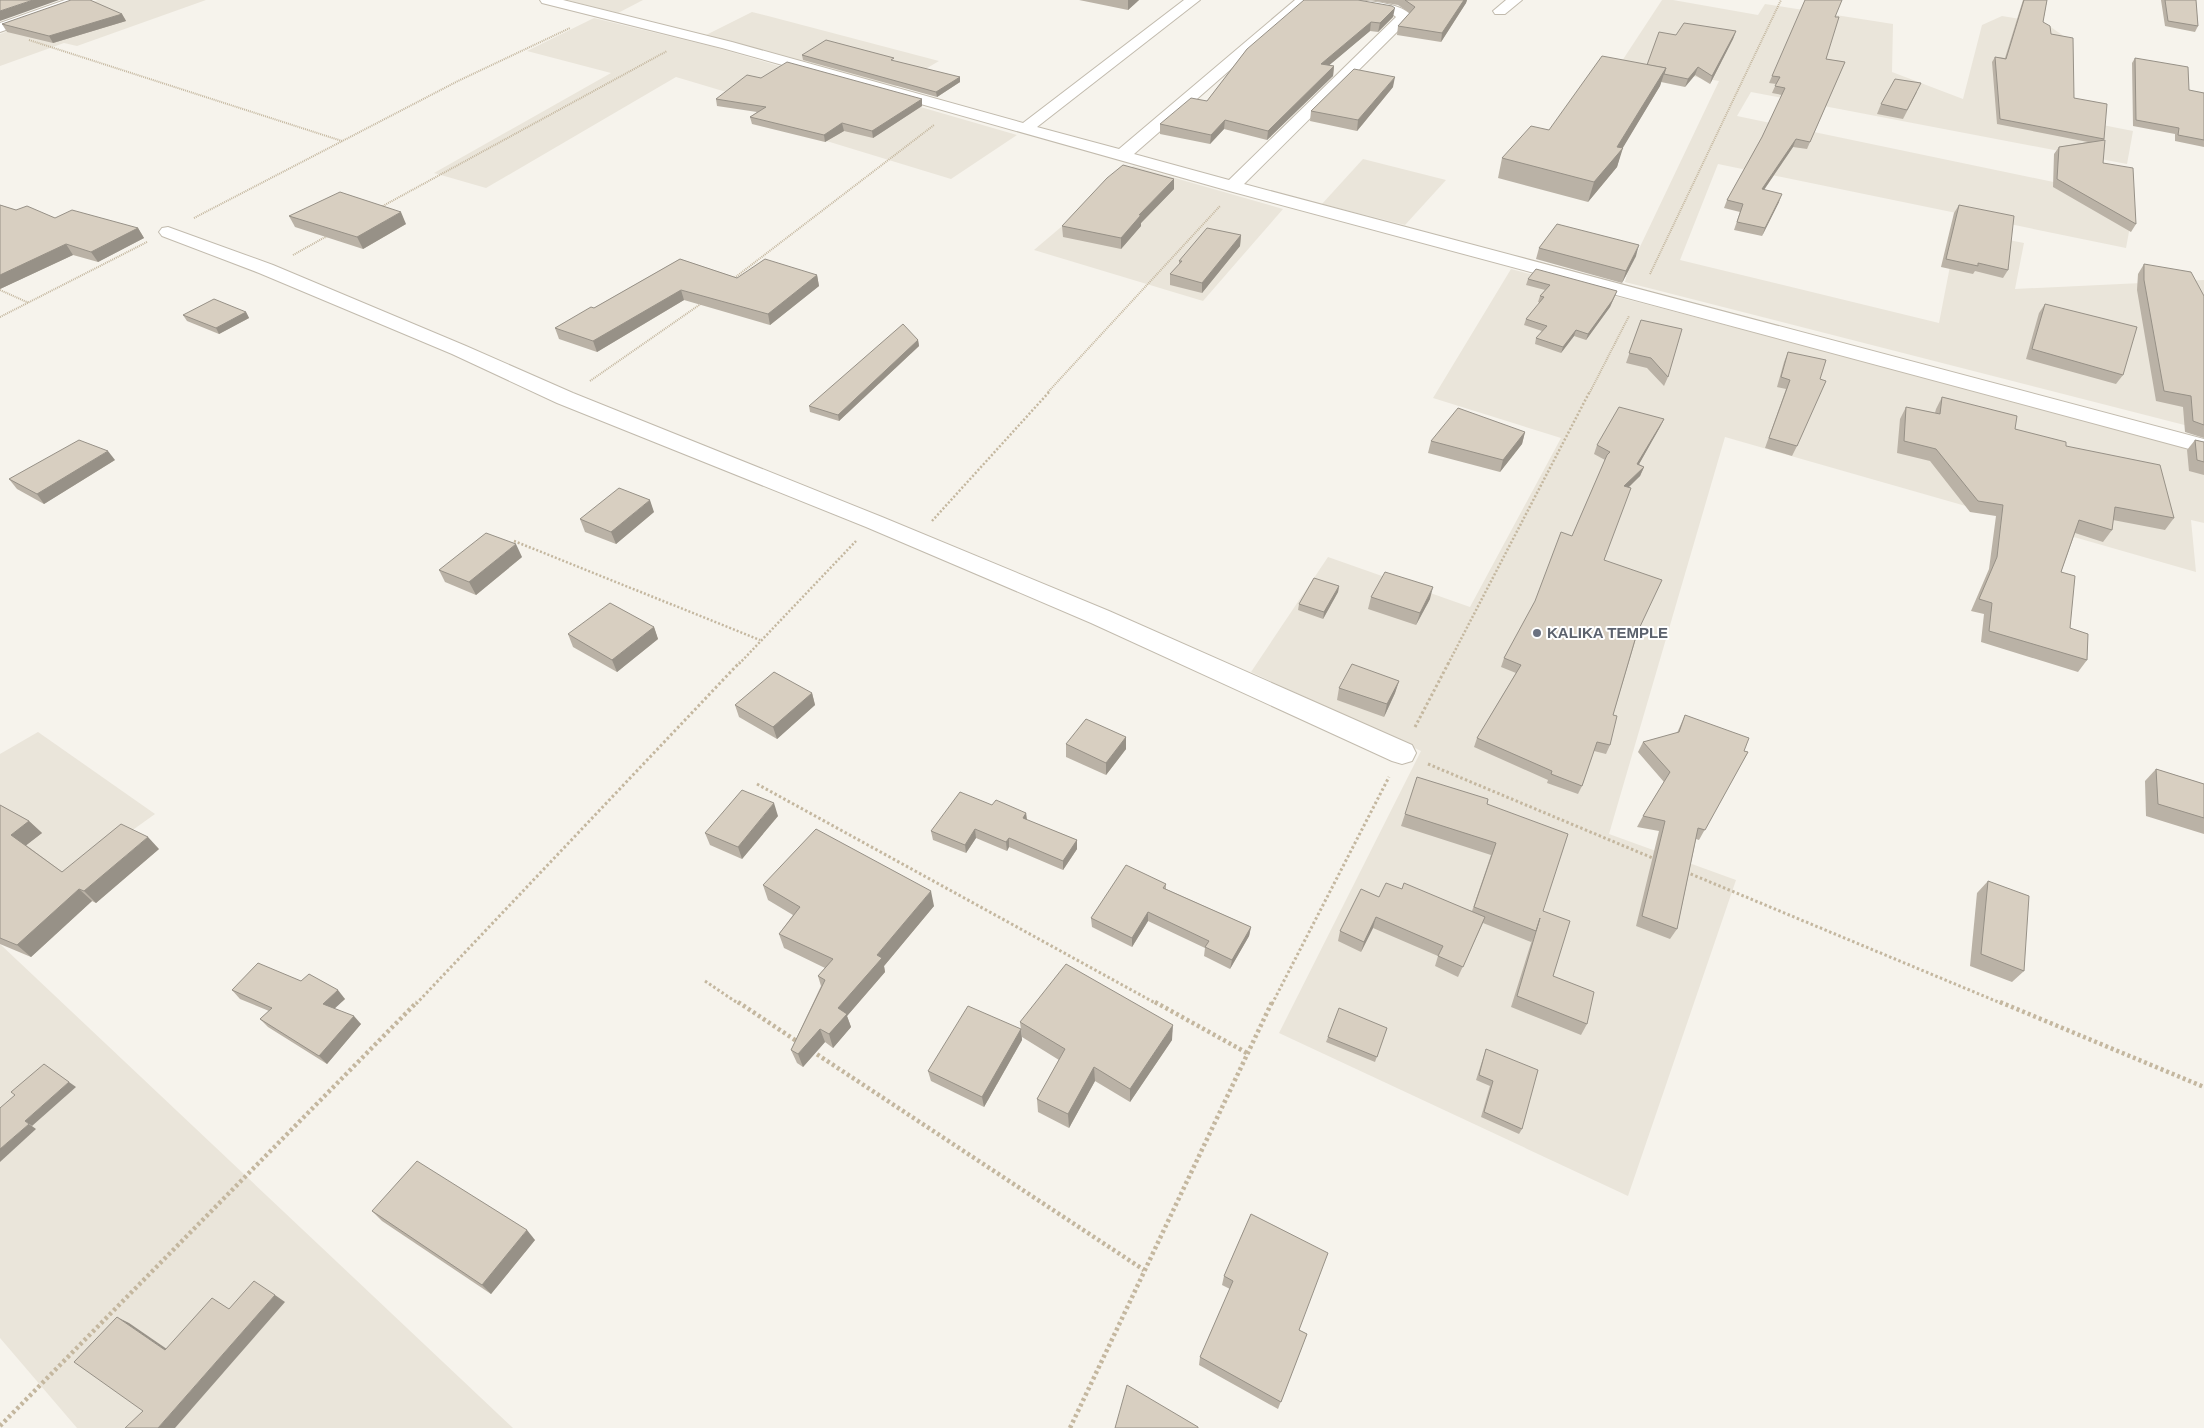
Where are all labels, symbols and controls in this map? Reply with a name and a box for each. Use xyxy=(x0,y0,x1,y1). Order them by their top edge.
place label: KALIKA TEMPLE xyxy=(1547,624,1668,641)
marker: KALIKA TEMPLE xyxy=(1531,627,1543,639)

